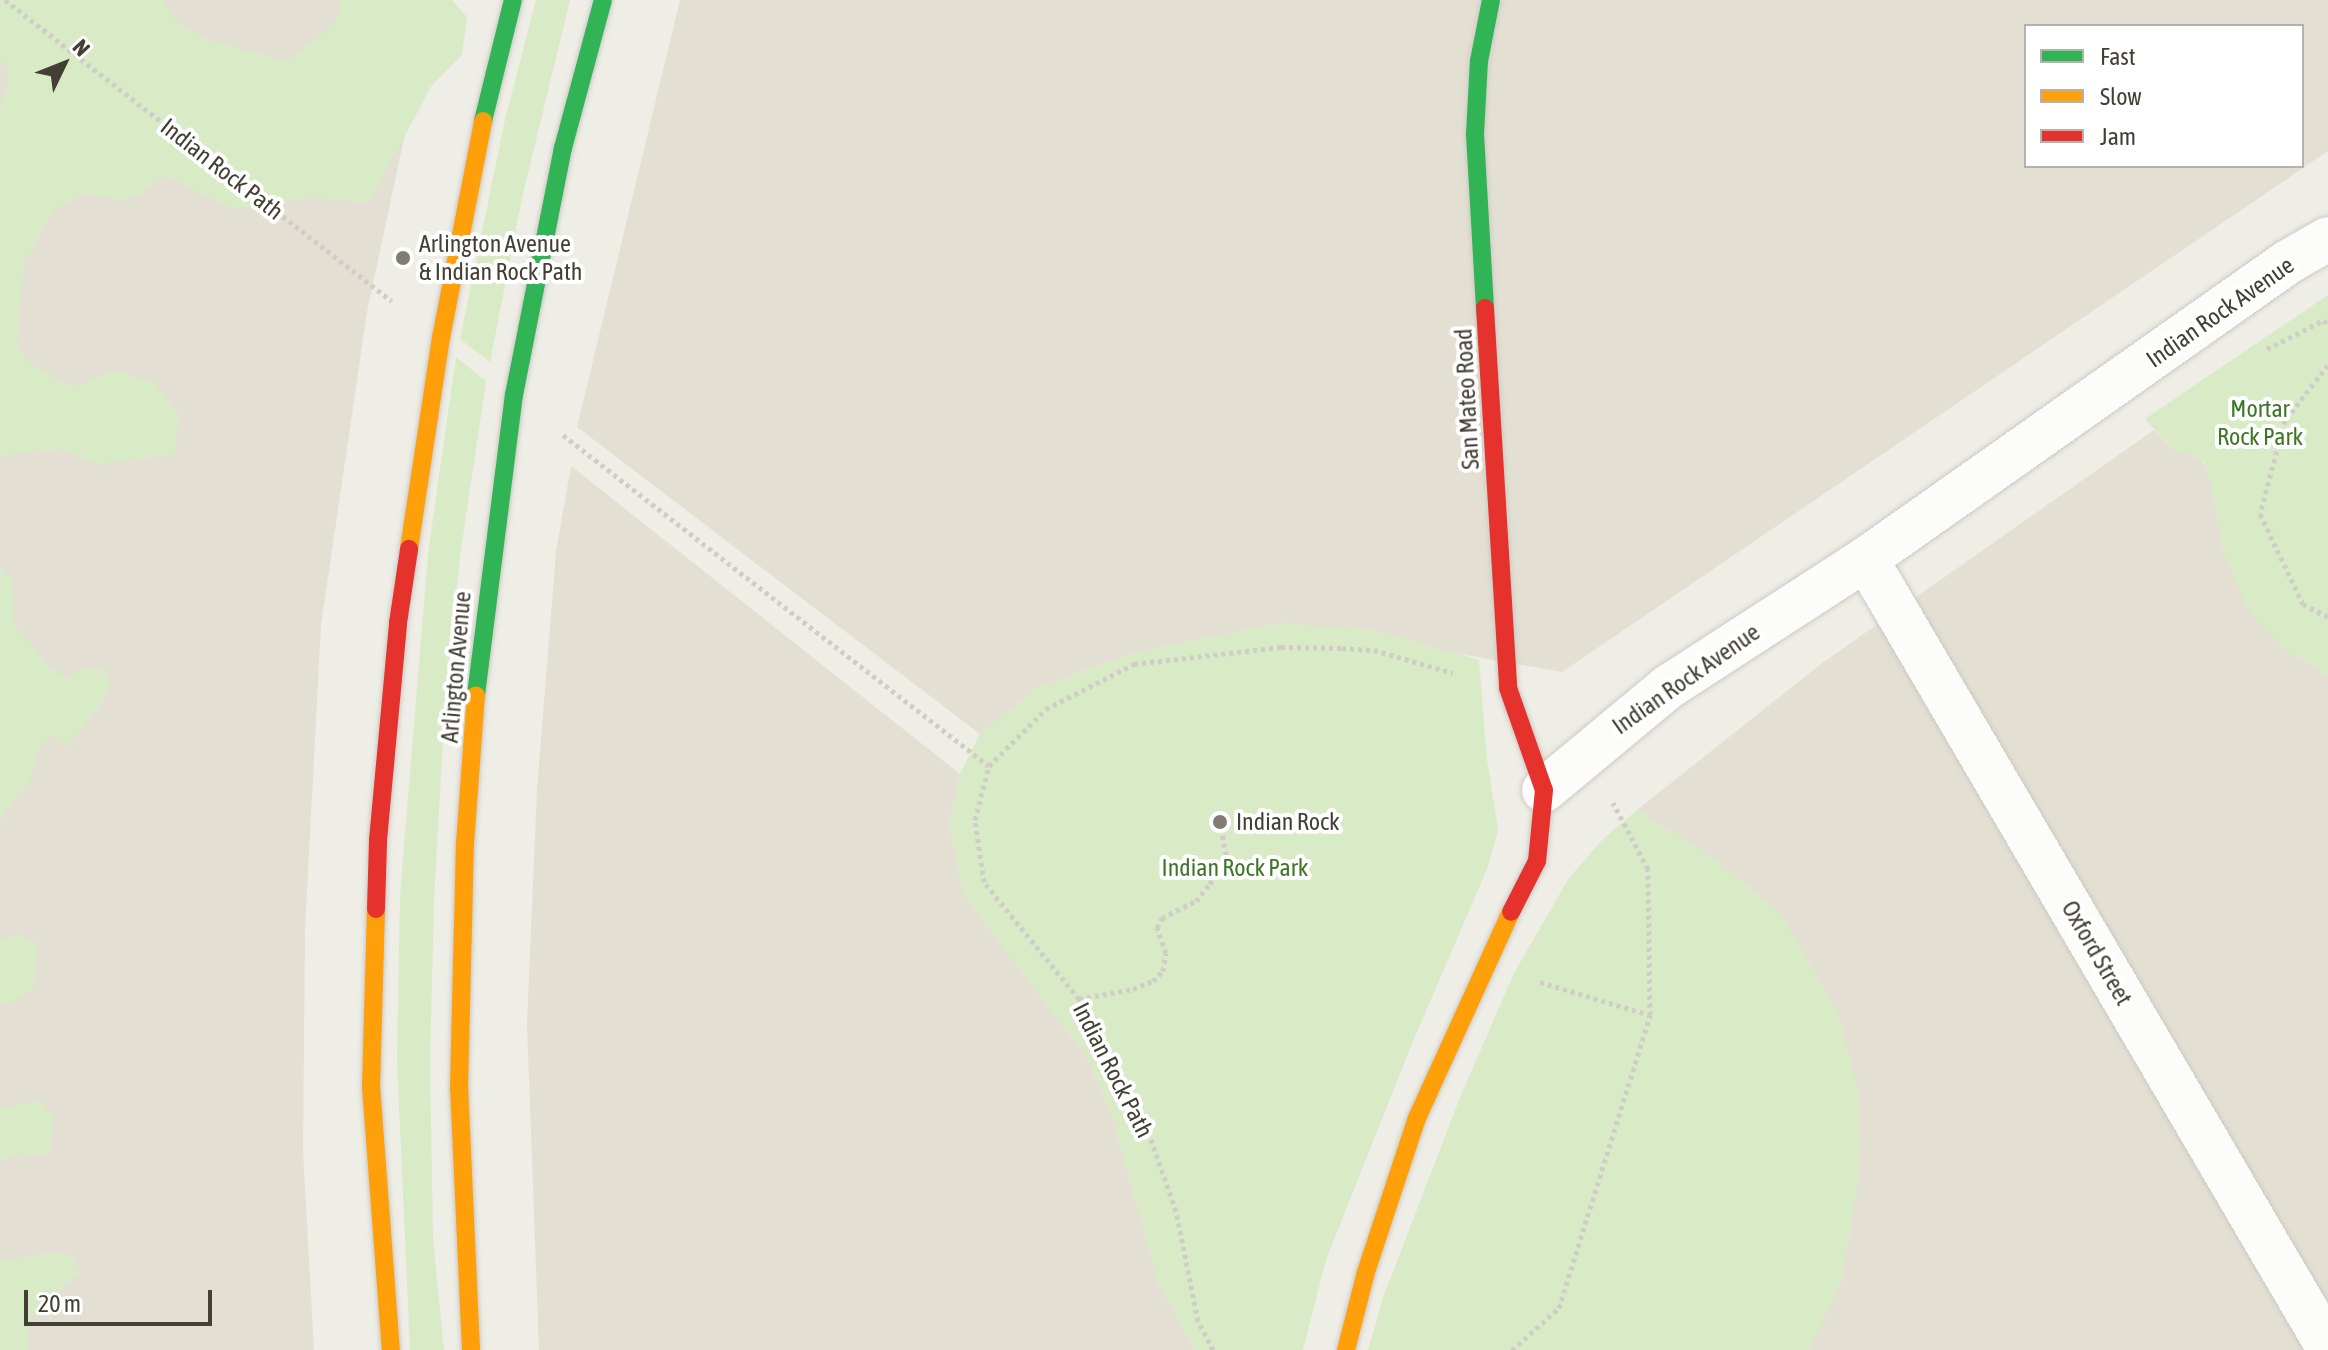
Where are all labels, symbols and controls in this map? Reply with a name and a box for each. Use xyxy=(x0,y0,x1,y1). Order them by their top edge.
north arrow xyxy=(24,24,104,104)
legend xyxy=(2024,24,2304,168)
text: N xyxy=(68,34,95,61)
text: Fast xyxy=(2100,43,2136,70)
text: Slow xyxy=(2100,83,2142,110)
street label: Indian Rock Path xyxy=(155,112,289,226)
text: Jam xyxy=(2100,123,2136,150)
place label: Arlington Avenue & Indian Rock Path xyxy=(419,230,583,286)
marker: Arlington Avenue & Indian Rock Path xyxy=(394,249,412,267)
street label: Indian Rock Avenue xyxy=(2141,251,2299,373)
street label: San Mateo Road xyxy=(1449,328,1485,470)
park label: Mortar Rock Park xyxy=(2217,395,2303,451)
street label: Arlington Avenue xyxy=(435,590,477,744)
street label: Indian Rock Avenue xyxy=(1607,618,1765,740)
place label: Indian Rock xyxy=(1236,808,1339,836)
marker: Indian Rock xyxy=(1211,813,1229,831)
park label: Indian Rock Park xyxy=(1162,854,1308,882)
street label: Oxford Street xyxy=(2056,896,2138,1010)
street label: Indian Rock Path xyxy=(1067,998,1159,1142)
scale bar xyxy=(28,1274,216,1324)
text: 20 m xyxy=(38,1290,81,1317)

